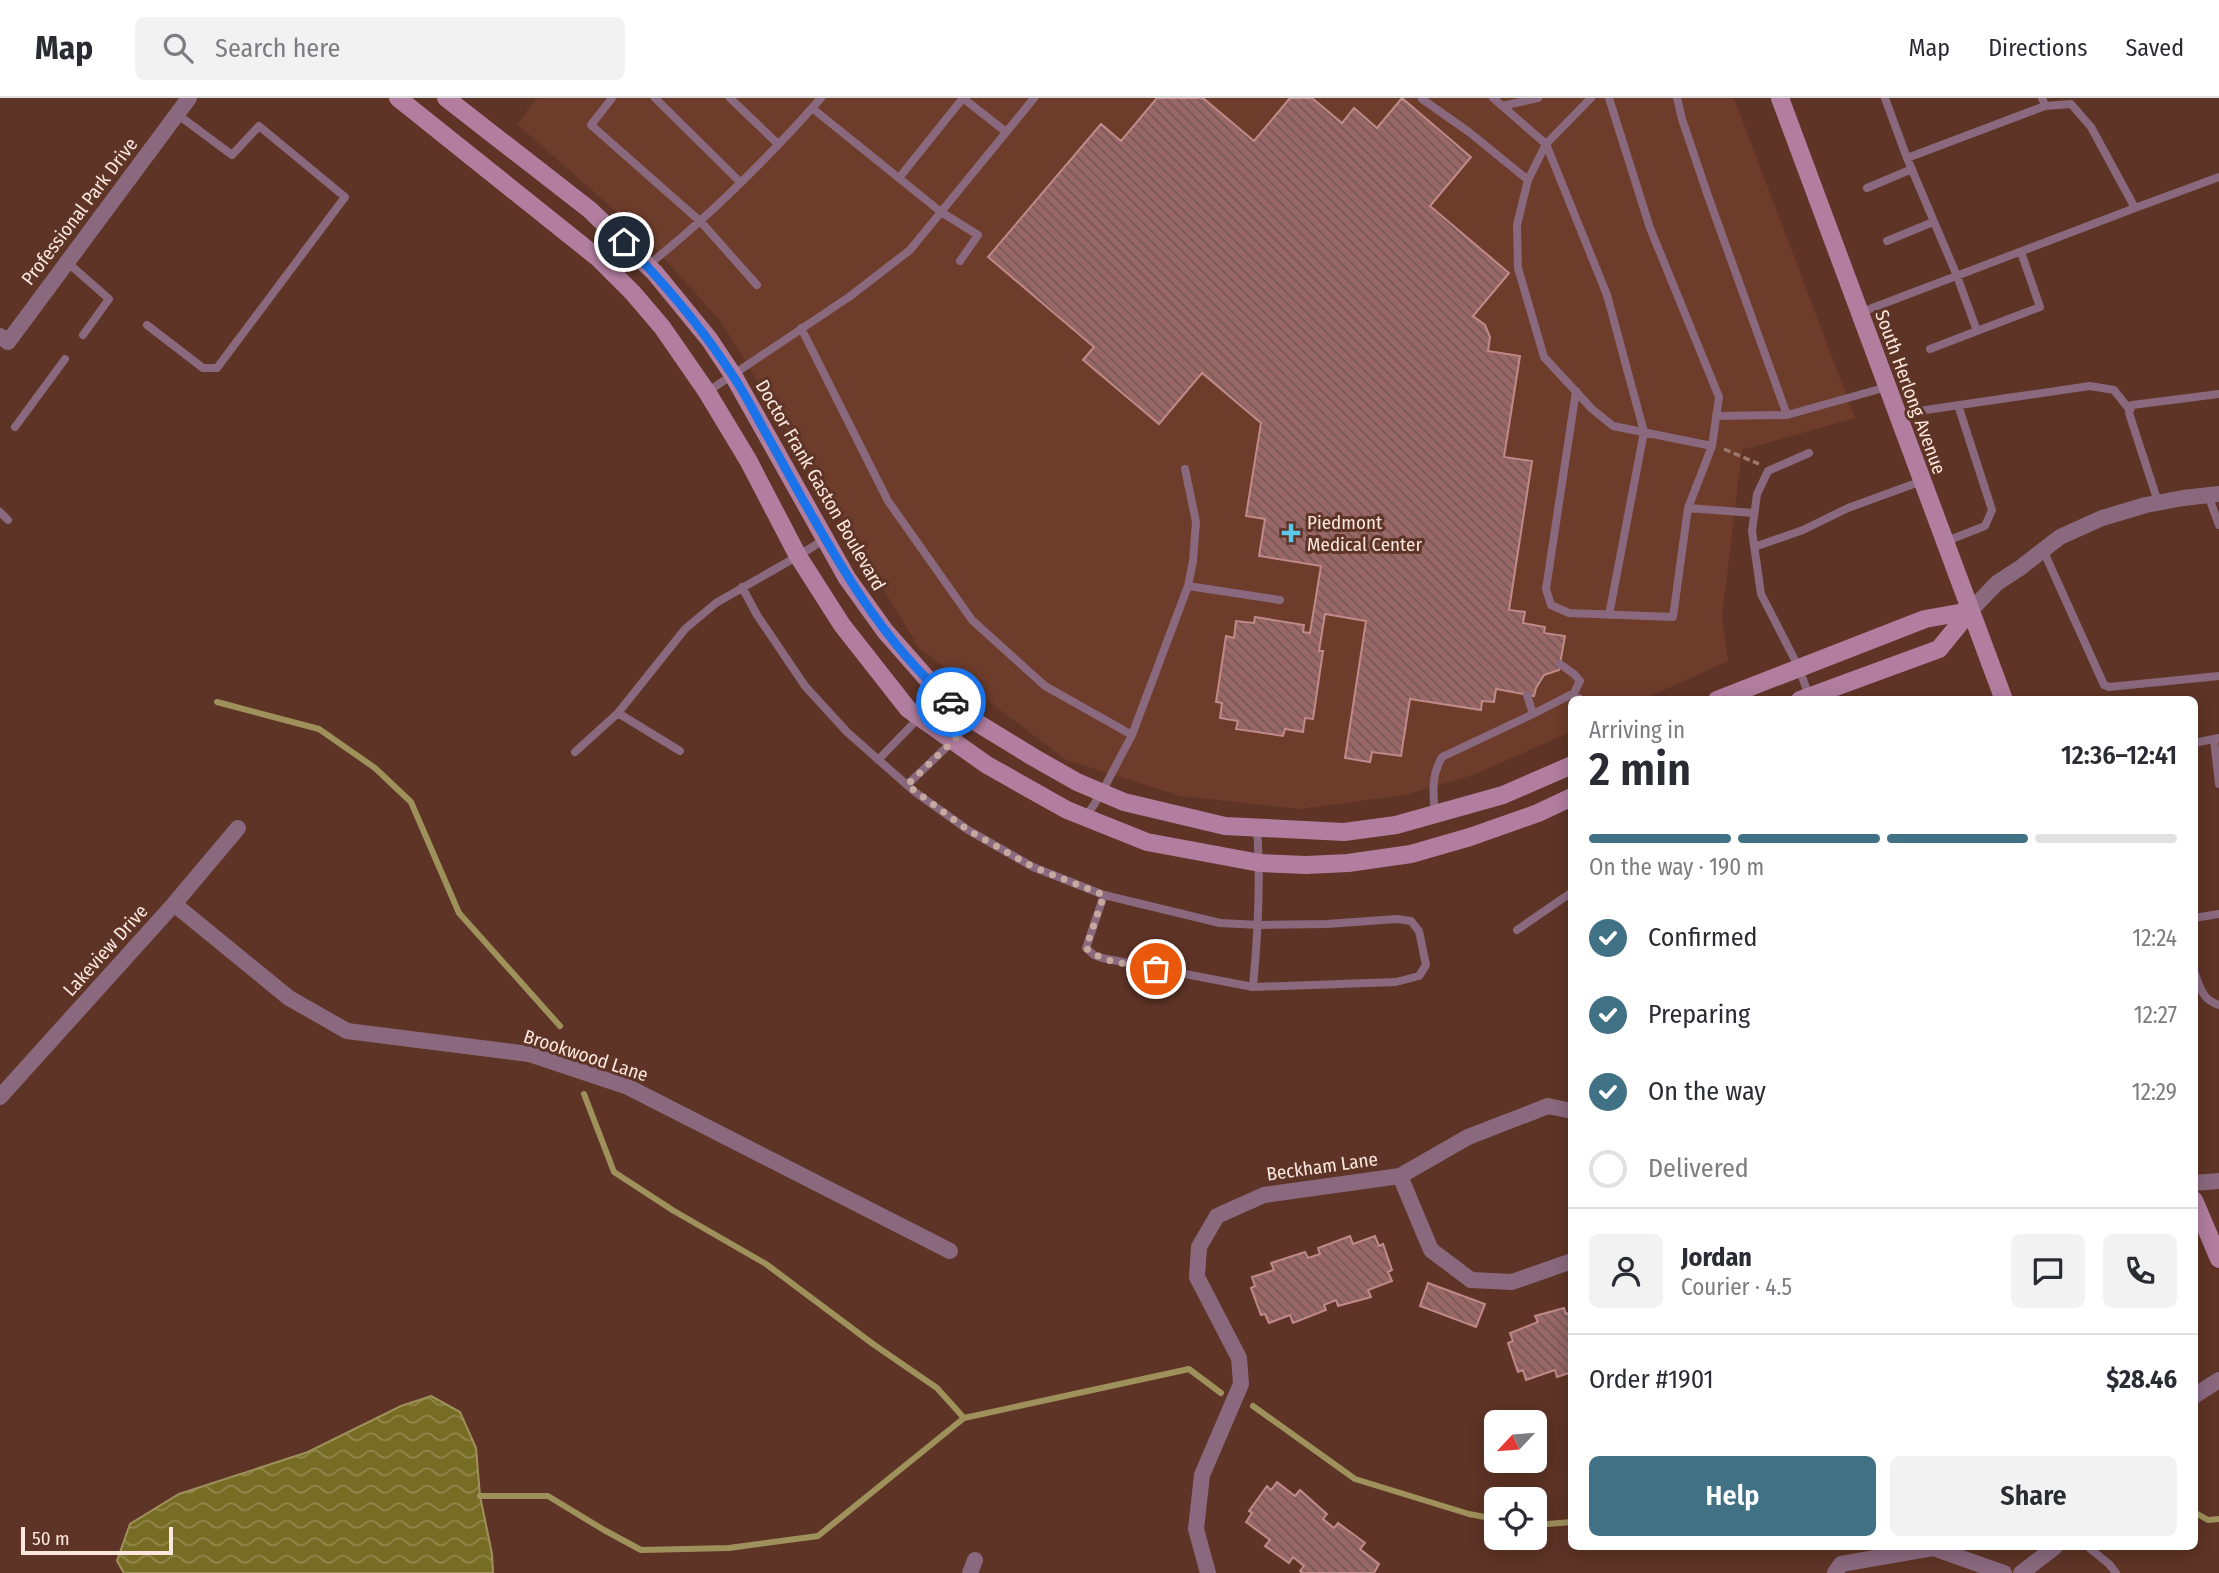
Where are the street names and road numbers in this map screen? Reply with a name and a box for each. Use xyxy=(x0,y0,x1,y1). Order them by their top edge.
street label: Professional Park Drive xyxy=(16,133,142,290)
street label: South Herlong Avenue xyxy=(1870,307,1951,477)
street label: Doctor Frank Gaston Boulevard xyxy=(751,376,890,595)
street label: Lakeview Drive xyxy=(58,900,153,1001)
street label: Brookwood Lane xyxy=(521,1025,651,1086)
street label: Beckham Lane xyxy=(1265,1147,1379,1186)

